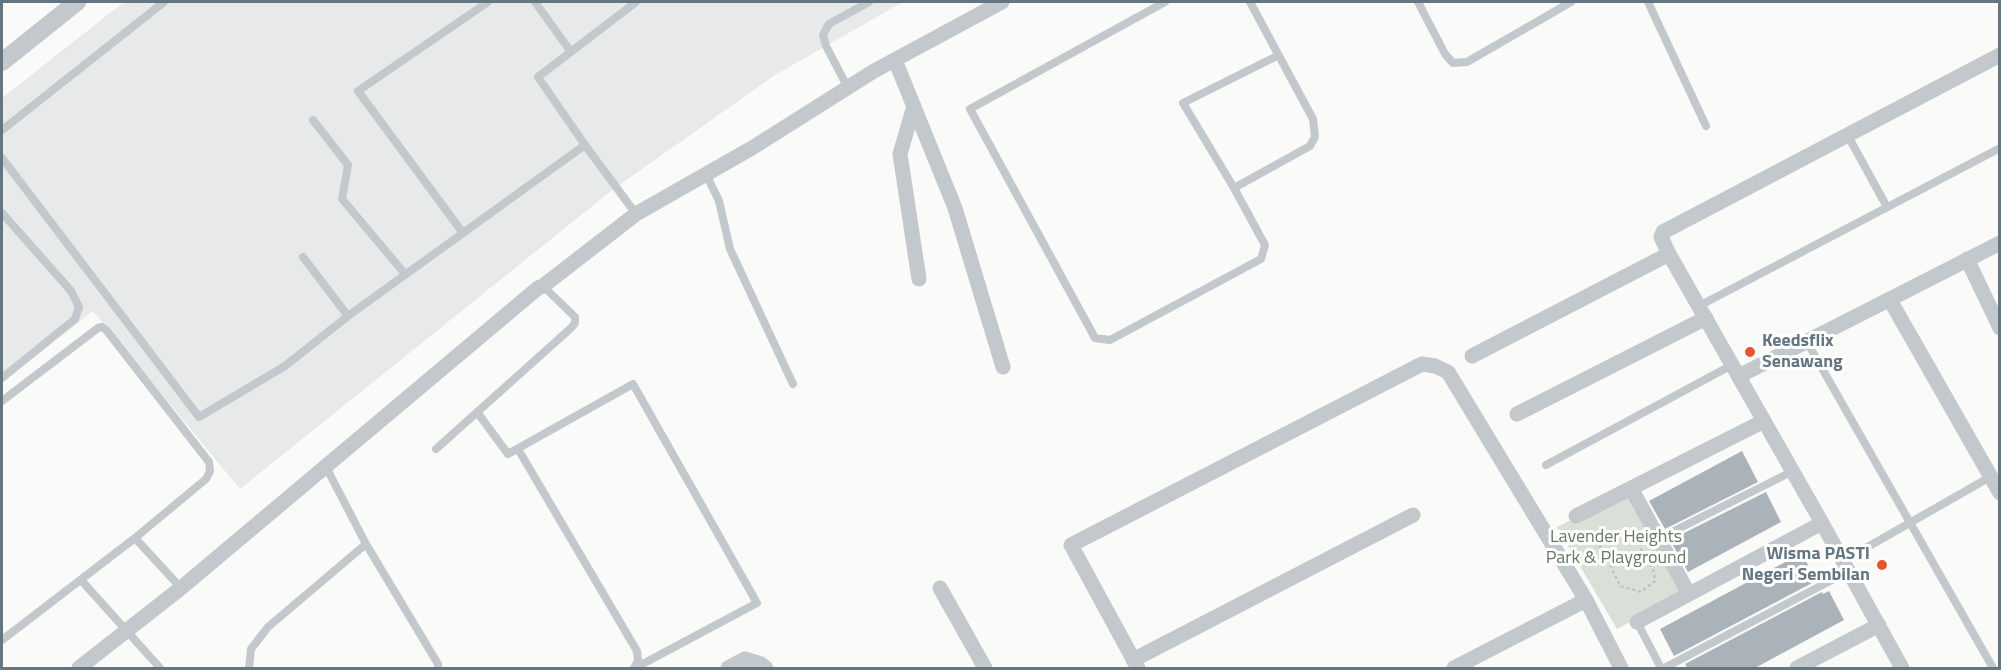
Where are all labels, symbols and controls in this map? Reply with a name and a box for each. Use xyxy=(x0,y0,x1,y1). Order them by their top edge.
place label: Keedsflix Senawang xyxy=(1762,331,1843,374)
marker: Keedsflix Senawang xyxy=(1743,345,1757,359)
park label: Lavender Heights Park & Playground xyxy=(1546,527,1686,570)
place label: Wisma PASTI Negeri Sembilan xyxy=(1742,544,1870,586)
marker: Wisma PASTI Negeri Sembilan xyxy=(1875,558,1889,572)

